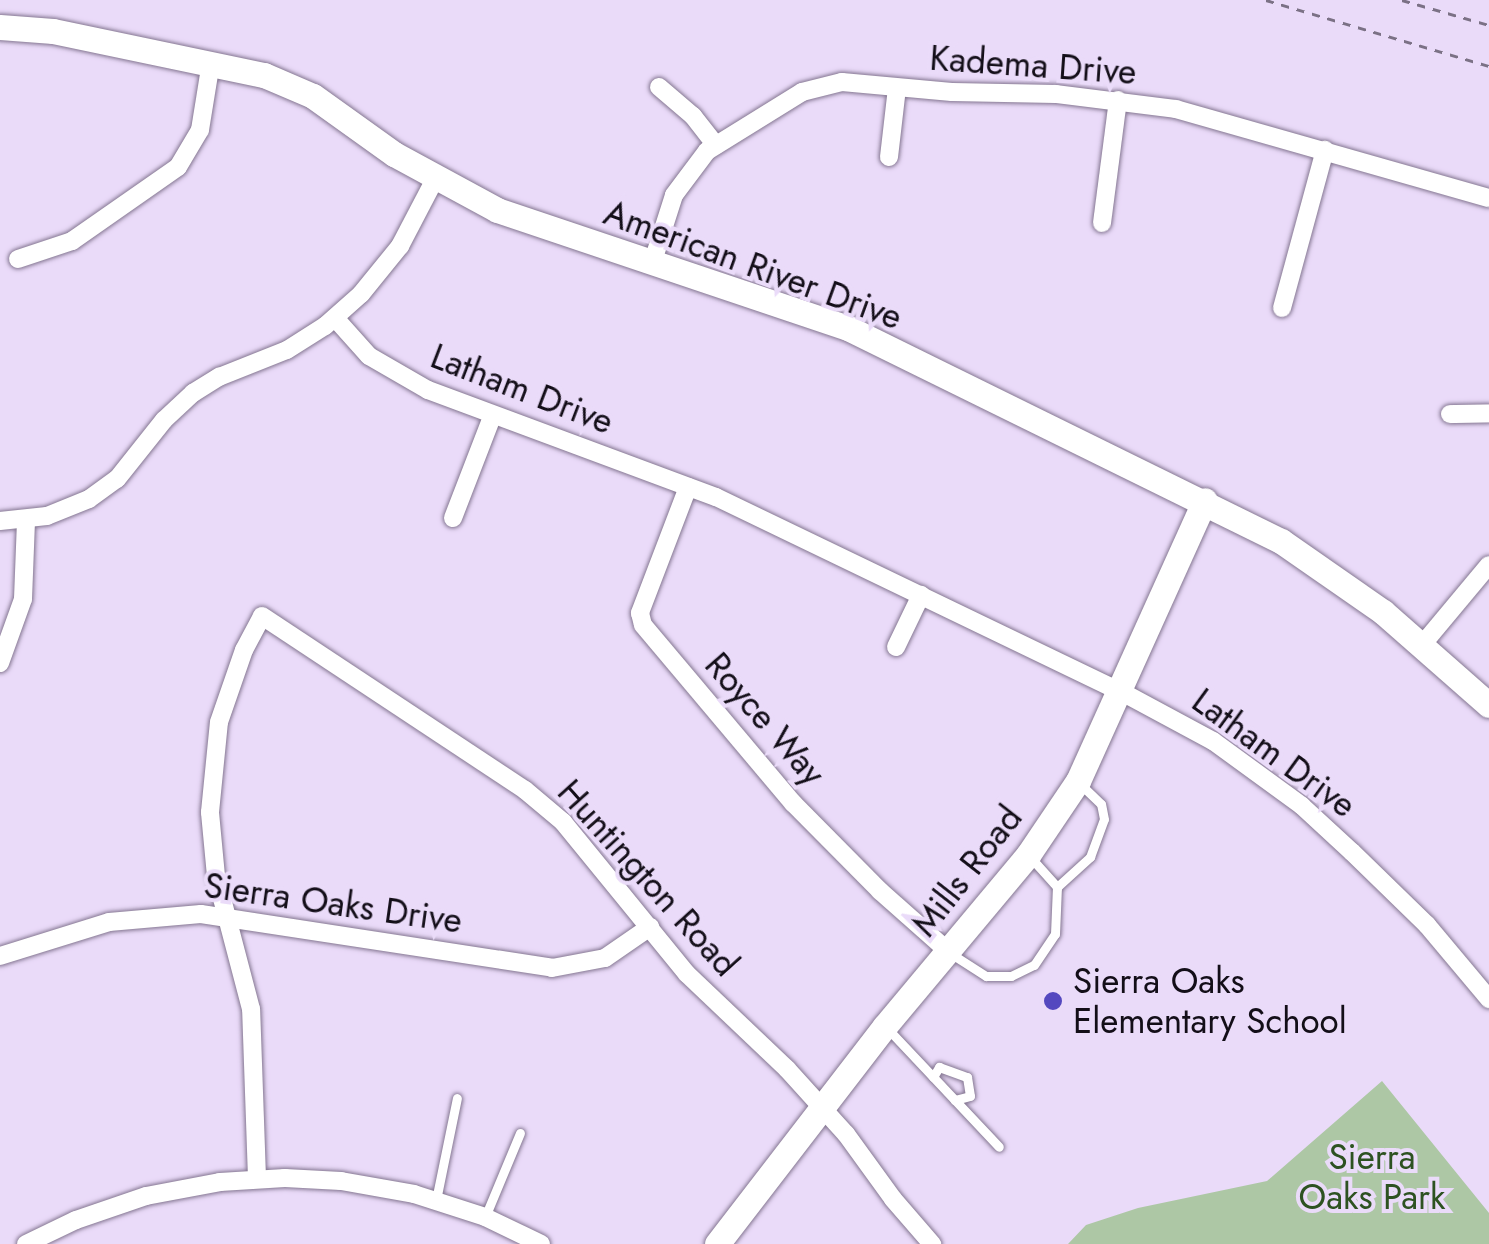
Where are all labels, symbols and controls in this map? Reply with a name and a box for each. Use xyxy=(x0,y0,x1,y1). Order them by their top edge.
street label: Kadema Drive xyxy=(928,37,1138,93)
street label: American River Drive xyxy=(598,192,908,338)
street label: Latham Drive xyxy=(425,335,619,443)
street label: Royce Way xyxy=(696,644,834,794)
street label: Latham Drive xyxy=(1184,680,1364,826)
street label: Huntington Road xyxy=(549,771,747,985)
street label: Mills Road xyxy=(903,798,1031,944)
street label: Sierra Oaks Drive xyxy=(201,864,465,942)
place label: Sierra Oaks Elementary School xyxy=(1073,960,1347,1042)
marker: Sierra Oaks Elementary School xyxy=(1042,990,1064,1012)
park label: Sierra Oaks Park xyxy=(1299,1136,1445,1218)

